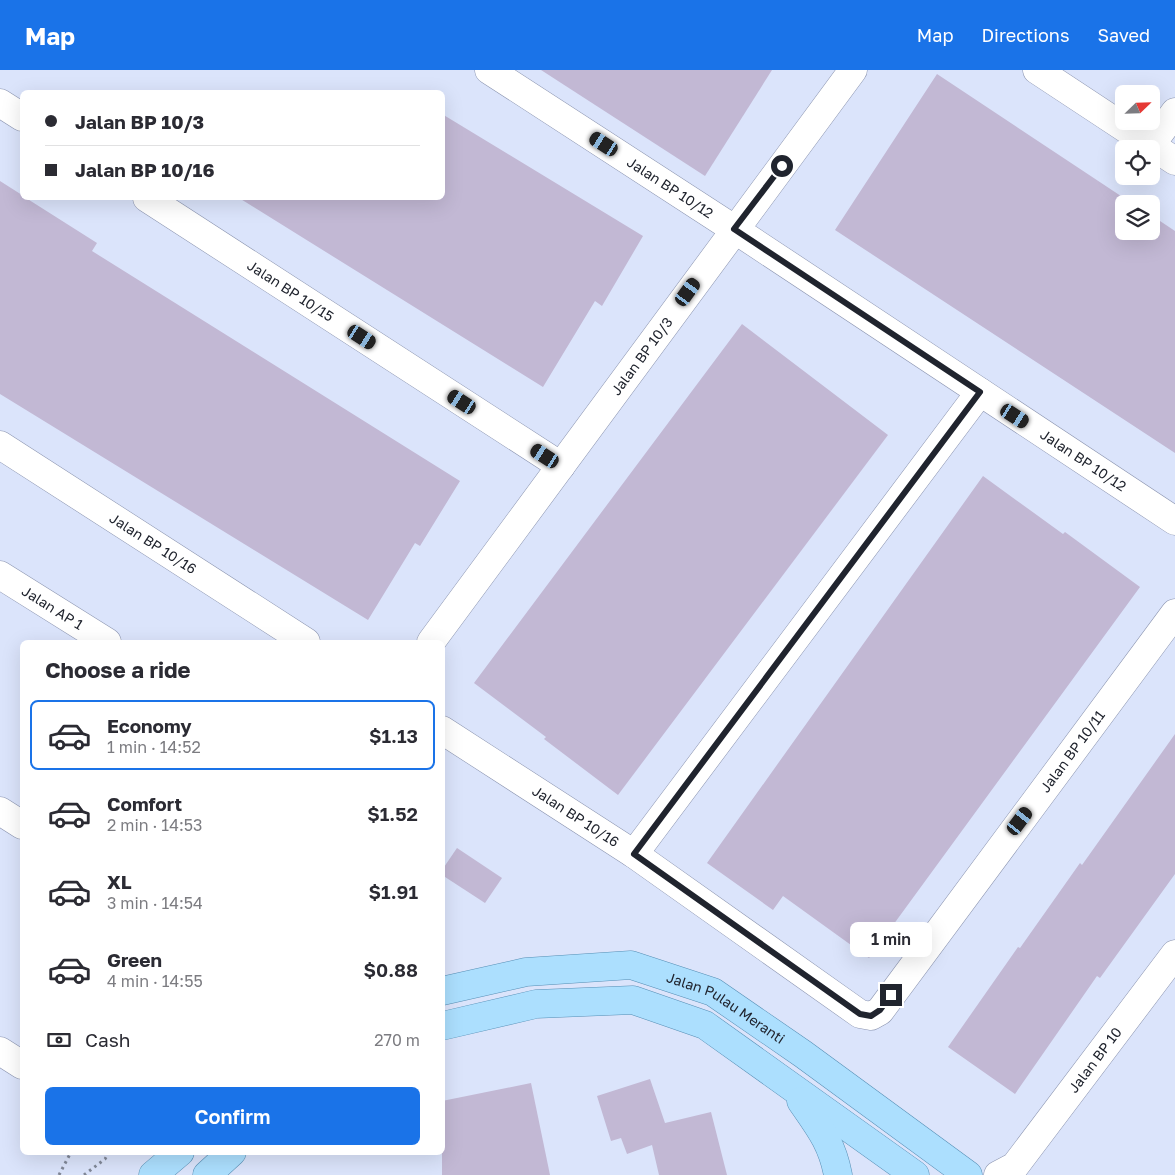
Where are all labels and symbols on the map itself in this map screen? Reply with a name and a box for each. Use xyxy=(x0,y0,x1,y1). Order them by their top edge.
north arrow xyxy=(1115,85,1160,130)
car xyxy=(587,130,620,158)
street label: Jalan BP 10/12 xyxy=(624,153,717,221)
route start xyxy=(771,155,793,177)
street label: Jalan BP 10/15 xyxy=(244,256,337,325)
car xyxy=(673,275,702,309)
street label: Jalan BP 10/3 xyxy=(607,314,676,398)
car xyxy=(345,323,378,351)
car xyxy=(445,388,478,416)
car xyxy=(998,402,1031,430)
street label: Jalan BP 10/12 xyxy=(1037,425,1130,494)
car xyxy=(528,442,561,470)
street label: Jalan BP 10/16 xyxy=(107,509,200,577)
street label: Jalan AP 1 xyxy=(19,582,87,633)
street label: Jalan BP 10/11 xyxy=(1036,707,1108,796)
street label: Jalan BP 10/16 xyxy=(529,782,622,850)
car xyxy=(1004,805,1035,837)
callout: 1 min xyxy=(850,922,932,958)
street label: Jalan Pulau Meranti xyxy=(664,968,788,1047)
route end xyxy=(880,984,902,1006)
street label: Jalan BP 10 xyxy=(1064,1024,1125,1096)

